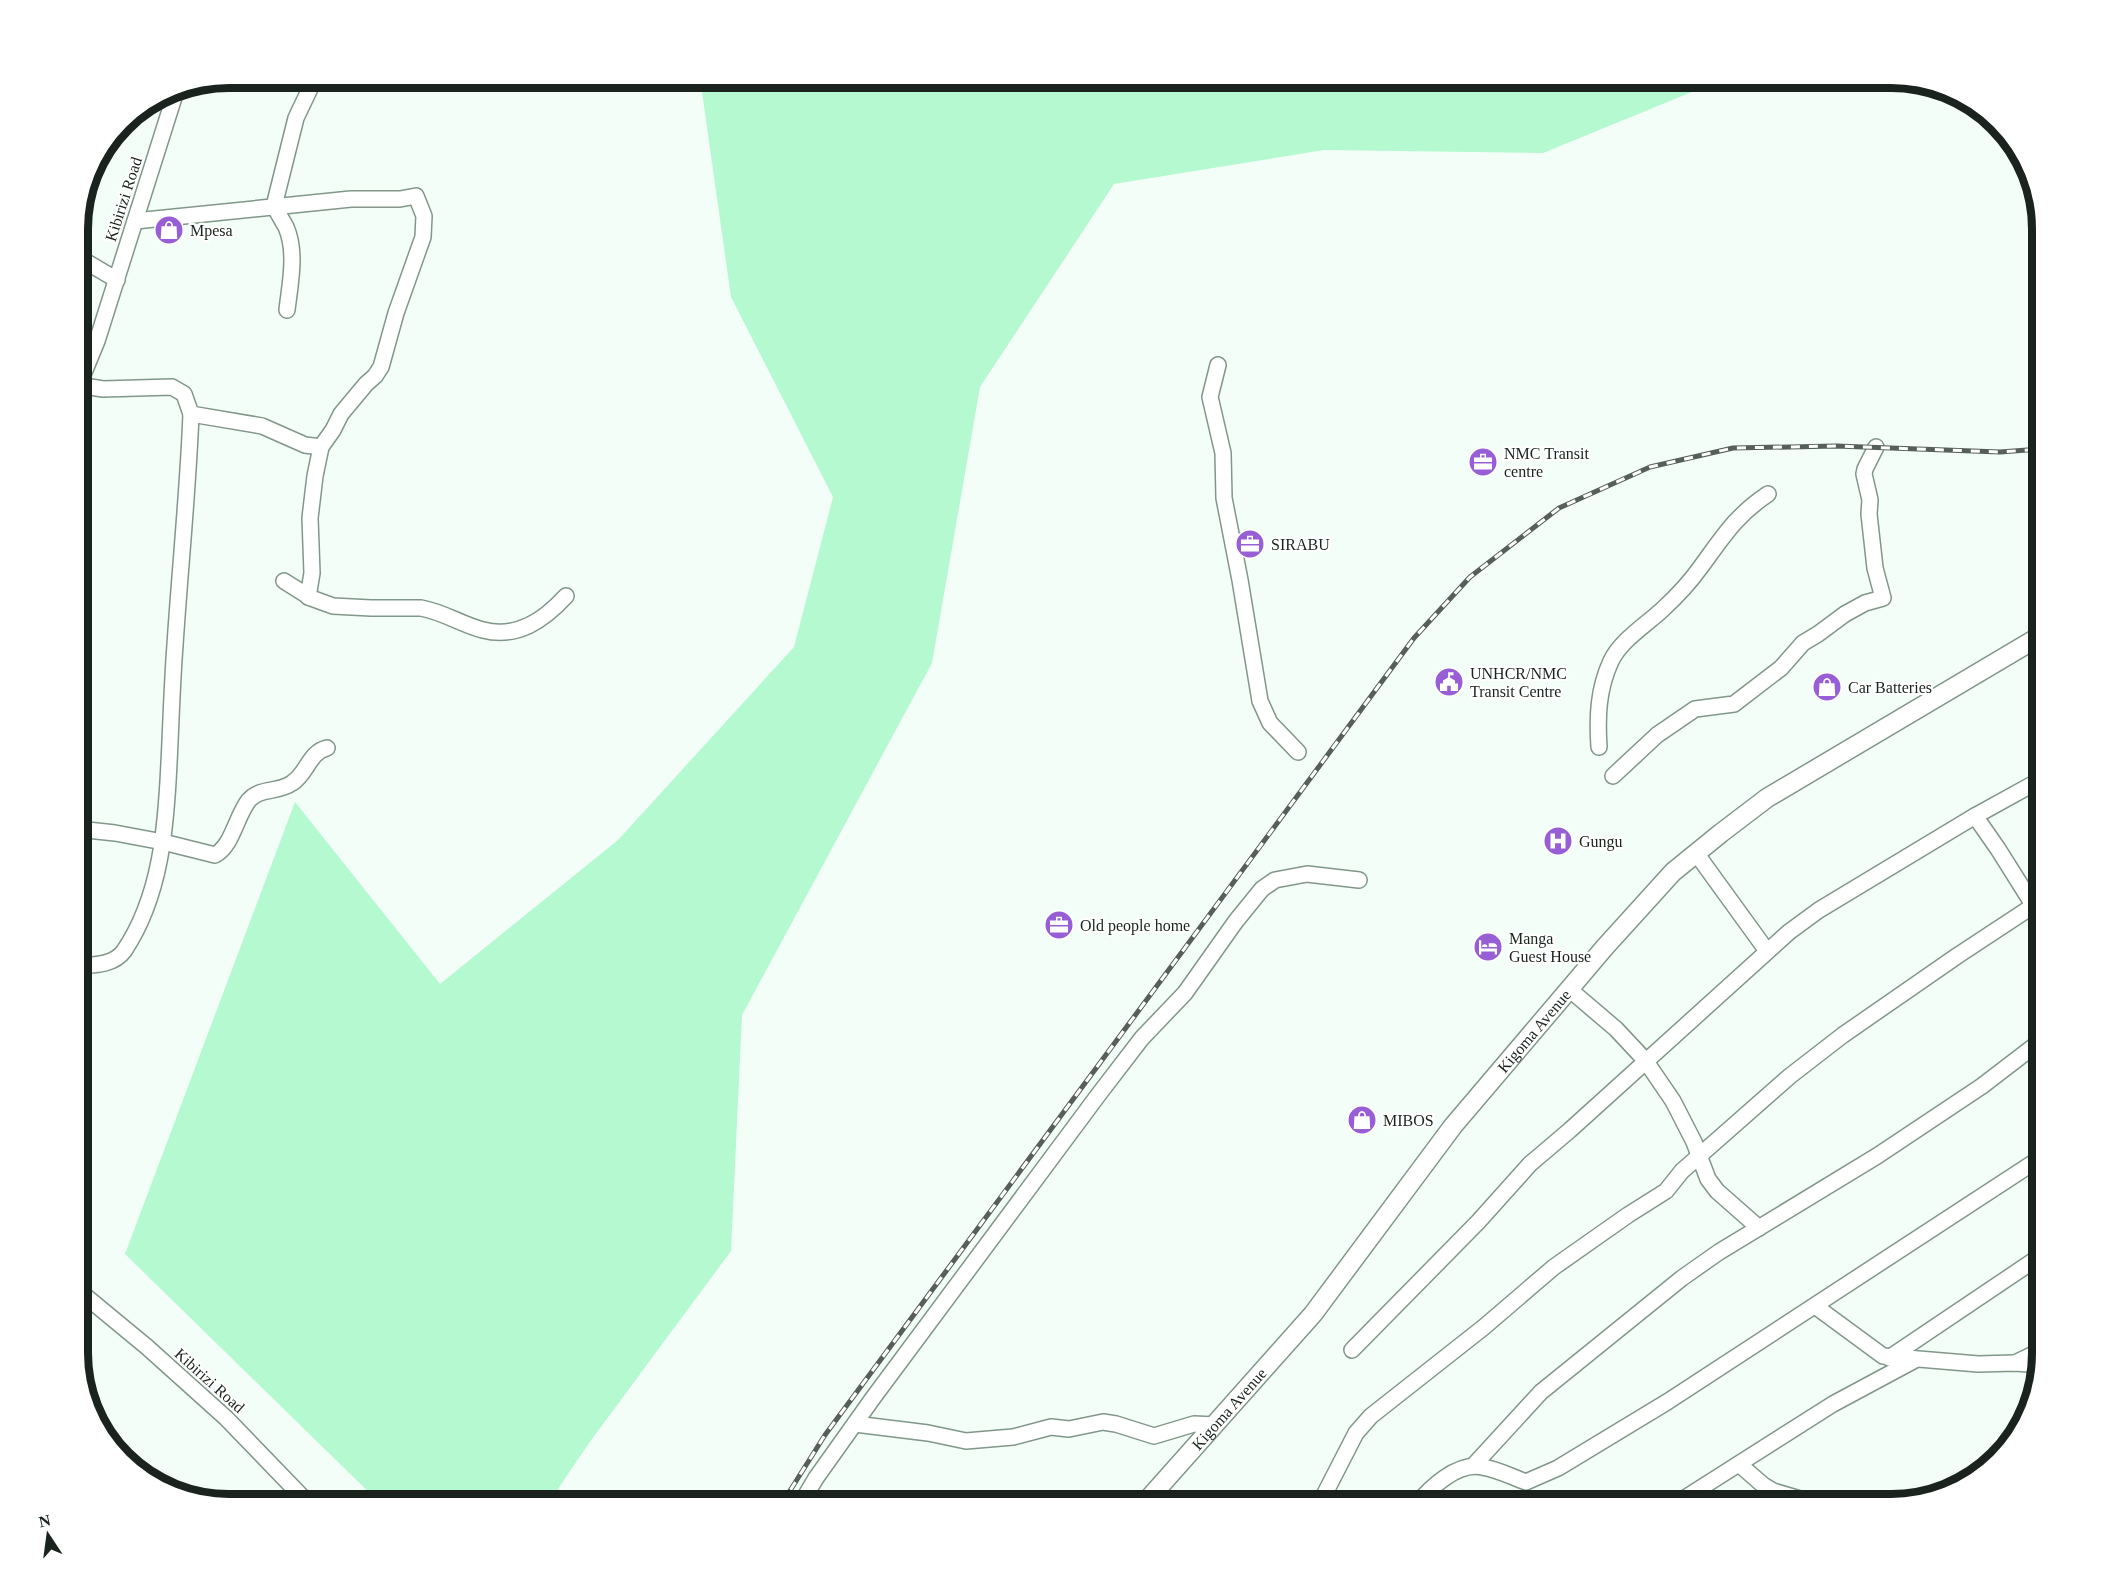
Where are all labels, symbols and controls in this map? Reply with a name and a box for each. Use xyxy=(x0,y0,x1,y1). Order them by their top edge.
street label: Kibirizi Road xyxy=(102,155,145,243)
shop icon: Mpesa xyxy=(153,214,185,246)
place label: Mpesa xyxy=(190,222,233,240)
place label: NMC Transit centre xyxy=(1504,445,1589,480)
office icon: NMC Transit centre xyxy=(1467,446,1499,478)
office icon: SIRABU xyxy=(1234,528,1266,560)
place label: SIRABU xyxy=(1271,536,1330,553)
place label: UNHCR/NMC Transit Centre xyxy=(1470,665,1567,700)
public building icon: UNHCR/NMC Transit Centre xyxy=(1433,666,1465,698)
shop icon: Car Batteries xyxy=(1811,671,1843,703)
place label: Car Batteries xyxy=(1848,679,1932,696)
hospital icon: Gungu xyxy=(1542,825,1574,857)
place label: Gungu xyxy=(1579,833,1623,851)
office icon: Old people home xyxy=(1043,909,1075,941)
place label: Old people home xyxy=(1080,917,1190,935)
place label: Manga Guest House xyxy=(1509,930,1591,965)
hotel icon: Manga Guest House xyxy=(1472,931,1504,963)
street label: Kigoma Avenue xyxy=(1494,986,1574,1076)
shop icon: MIBOS xyxy=(1346,1104,1378,1136)
place label: MIBOS xyxy=(1383,1112,1434,1129)
street label: Kibirizi Road xyxy=(171,1345,248,1416)
street label: Kigoma Avenue xyxy=(1188,1365,1270,1453)
north arrow xyxy=(18,1505,78,1565)
text: N xyxy=(37,1511,53,1530)

